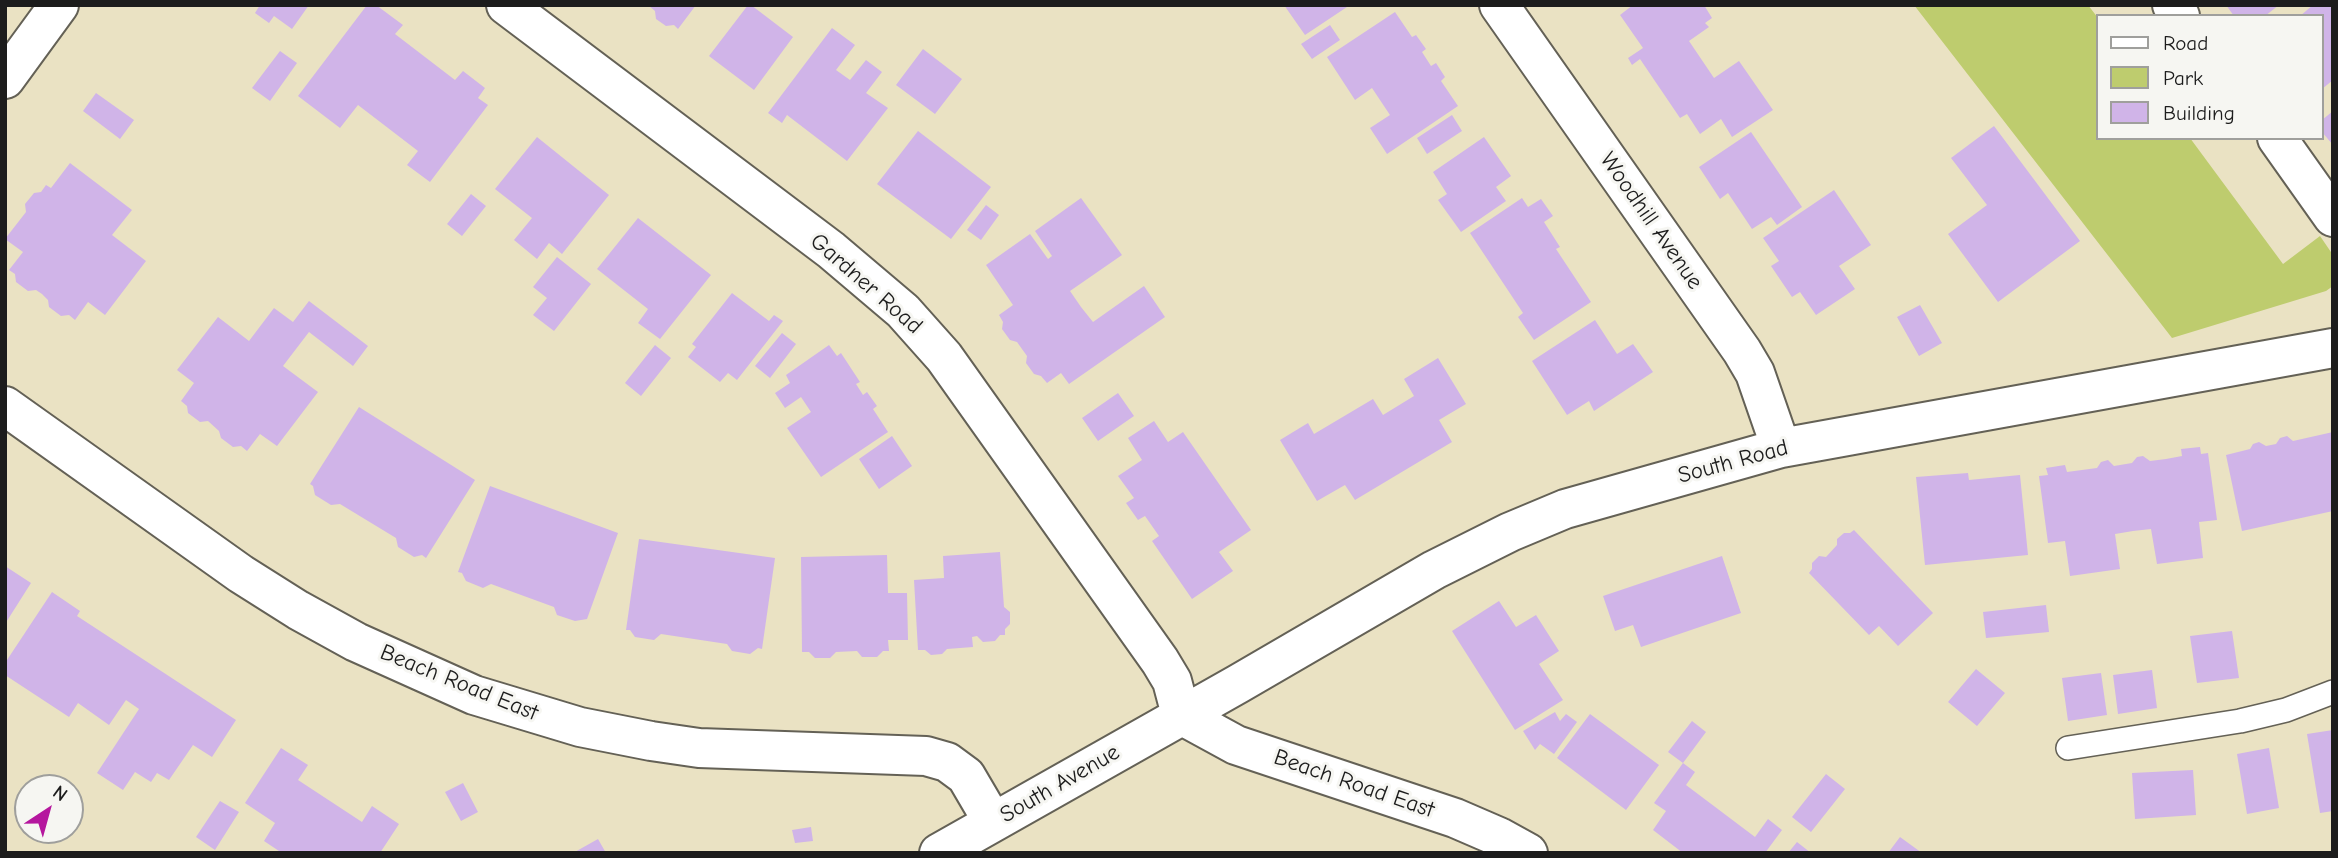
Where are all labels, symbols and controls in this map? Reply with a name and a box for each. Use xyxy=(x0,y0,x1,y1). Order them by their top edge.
legend xyxy=(2096,14,2324,140)
text: Road xyxy=(2163,31,2208,55)
text: Park xyxy=(2163,66,2203,90)
text: Building xyxy=(2163,101,2235,125)
street label: Woodhill Avenue xyxy=(1594,147,1708,295)
street label: Gardner Road xyxy=(804,228,928,340)
street label: South Road xyxy=(1675,434,1791,490)
street label: Beach Road East xyxy=(376,639,542,727)
street label: South Avenue xyxy=(995,739,1125,829)
street label: Beach Road East xyxy=(1270,744,1438,824)
north arrow xyxy=(14,774,84,844)
text: N xyxy=(49,781,72,806)

